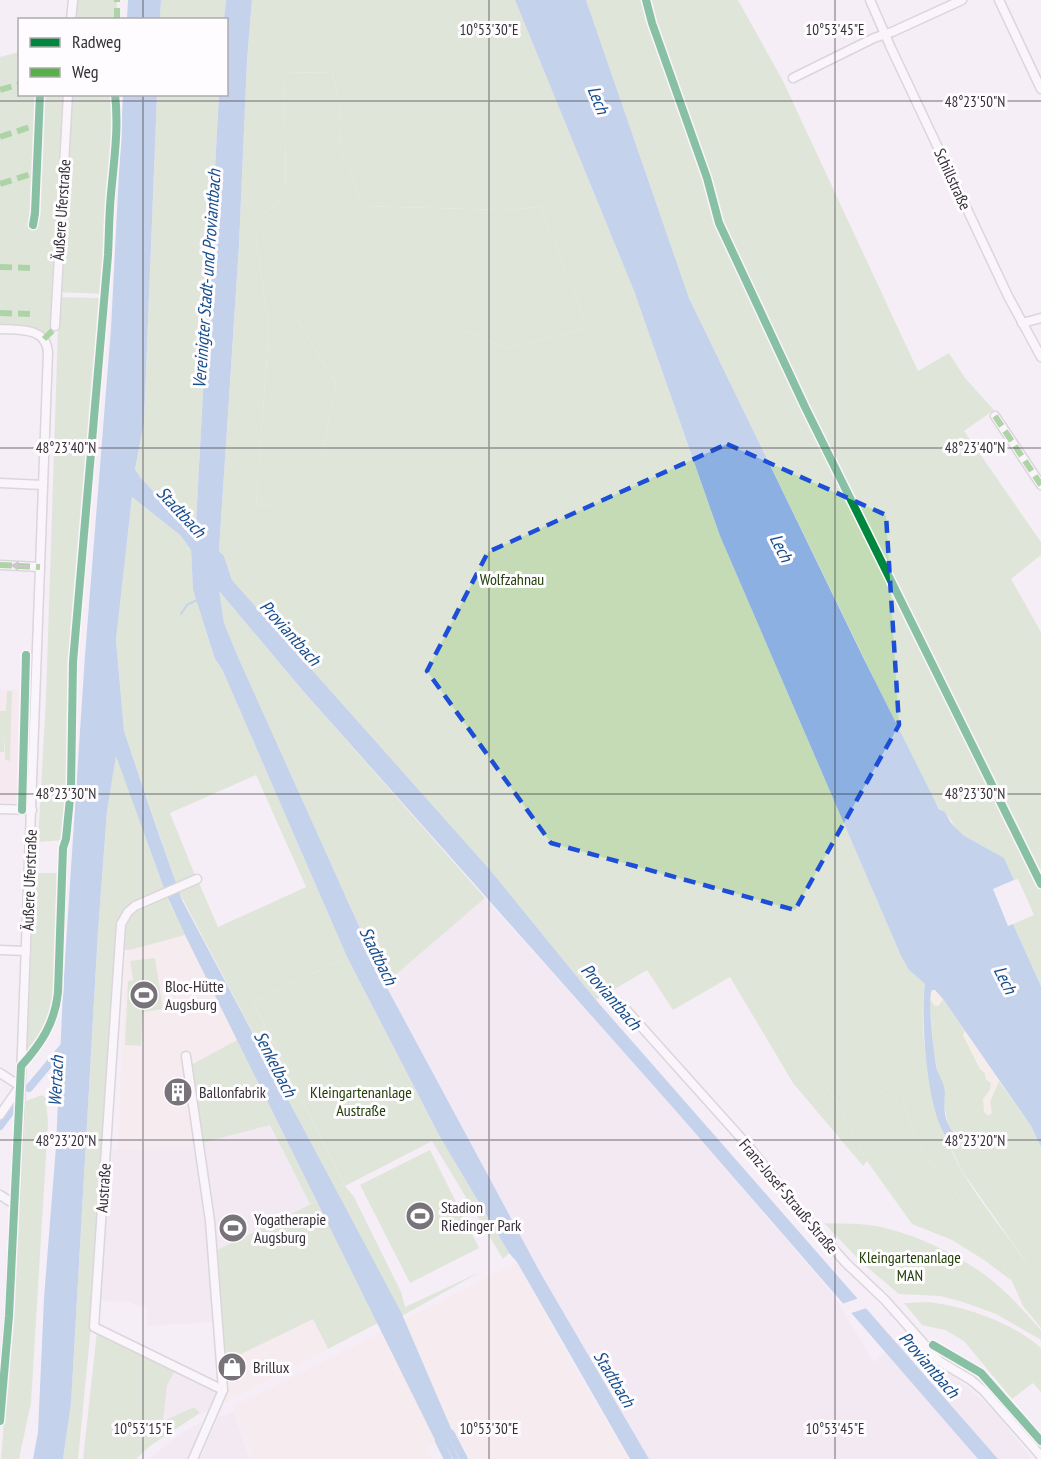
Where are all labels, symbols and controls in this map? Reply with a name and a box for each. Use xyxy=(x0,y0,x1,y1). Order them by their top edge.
legend xyxy=(18,18,228,96)
text: 10°53'30"E xyxy=(459,20,519,39)
text: 10°53'45"E xyxy=(805,20,865,39)
text: Radweg xyxy=(72,30,121,53)
text: Weg xyxy=(72,60,99,83)
water label: Lech xyxy=(583,82,615,118)
text: 48°23'50"N xyxy=(945,92,1005,111)
street label: Schillstraße xyxy=(930,145,976,213)
street label: Äußere Uferstraße xyxy=(47,159,75,261)
water label: Vereinigter Stadt- und Proviantbach xyxy=(187,168,226,389)
text: 48°23'40"N xyxy=(36,438,96,457)
text: 48°23'40"N xyxy=(945,438,1005,457)
water label: Stadtbach xyxy=(152,481,212,543)
water label: Lech xyxy=(765,530,799,567)
one-way arrow xyxy=(10,561,29,571)
park label: Wolfzahnau xyxy=(480,569,544,589)
water label: Proviantbach xyxy=(255,595,327,671)
text: 48°23'30"N xyxy=(36,784,96,803)
text: 48°23'30"N xyxy=(945,784,1005,803)
street label: Äußere Uferstraße xyxy=(17,829,41,931)
water label: Stadtbach xyxy=(355,923,403,990)
water label: Proviantbach xyxy=(576,959,647,1035)
water label: Lech xyxy=(989,962,1023,999)
place label: Bloc-Hütte Augsburg xyxy=(165,976,224,1014)
sports icon: Bloc-Hütte Augsburg xyxy=(128,979,160,1011)
water label: Senkelbach xyxy=(249,1027,302,1102)
water label: Wertach xyxy=(43,1054,68,1107)
building icon: Ballonfabrik xyxy=(162,1076,194,1108)
place label: Ballonfabrik xyxy=(199,1082,267,1102)
park label: Kleingartenanlage Austraße xyxy=(310,1082,412,1120)
text: 48°23'20"N xyxy=(36,1131,96,1150)
text: 48°23'20"N xyxy=(945,1131,1005,1150)
street label: Franz-Josef-Strauß-Straße xyxy=(735,1135,843,1257)
street label: Austraße xyxy=(91,1163,115,1213)
place label: Stadion Riedinger Park xyxy=(441,1197,522,1235)
sports icon: Stadion Riedinger Park xyxy=(404,1200,436,1232)
place label: Yogatherapie Augsburg xyxy=(254,1209,326,1247)
sports icon: Yogatherapie Augsburg xyxy=(217,1212,249,1244)
park label: Kleingartenanlage MAN xyxy=(859,1247,961,1285)
water label: Proviantbach xyxy=(894,1327,965,1403)
water label: Stadtbach xyxy=(589,1346,641,1412)
shop icon: Brillux xyxy=(216,1351,248,1383)
place label: Brillux xyxy=(253,1357,290,1377)
text: 10°53'15"E xyxy=(113,1419,173,1438)
text: 10°53'30"E xyxy=(459,1419,519,1438)
text: 10°53'45"E xyxy=(805,1419,865,1438)

